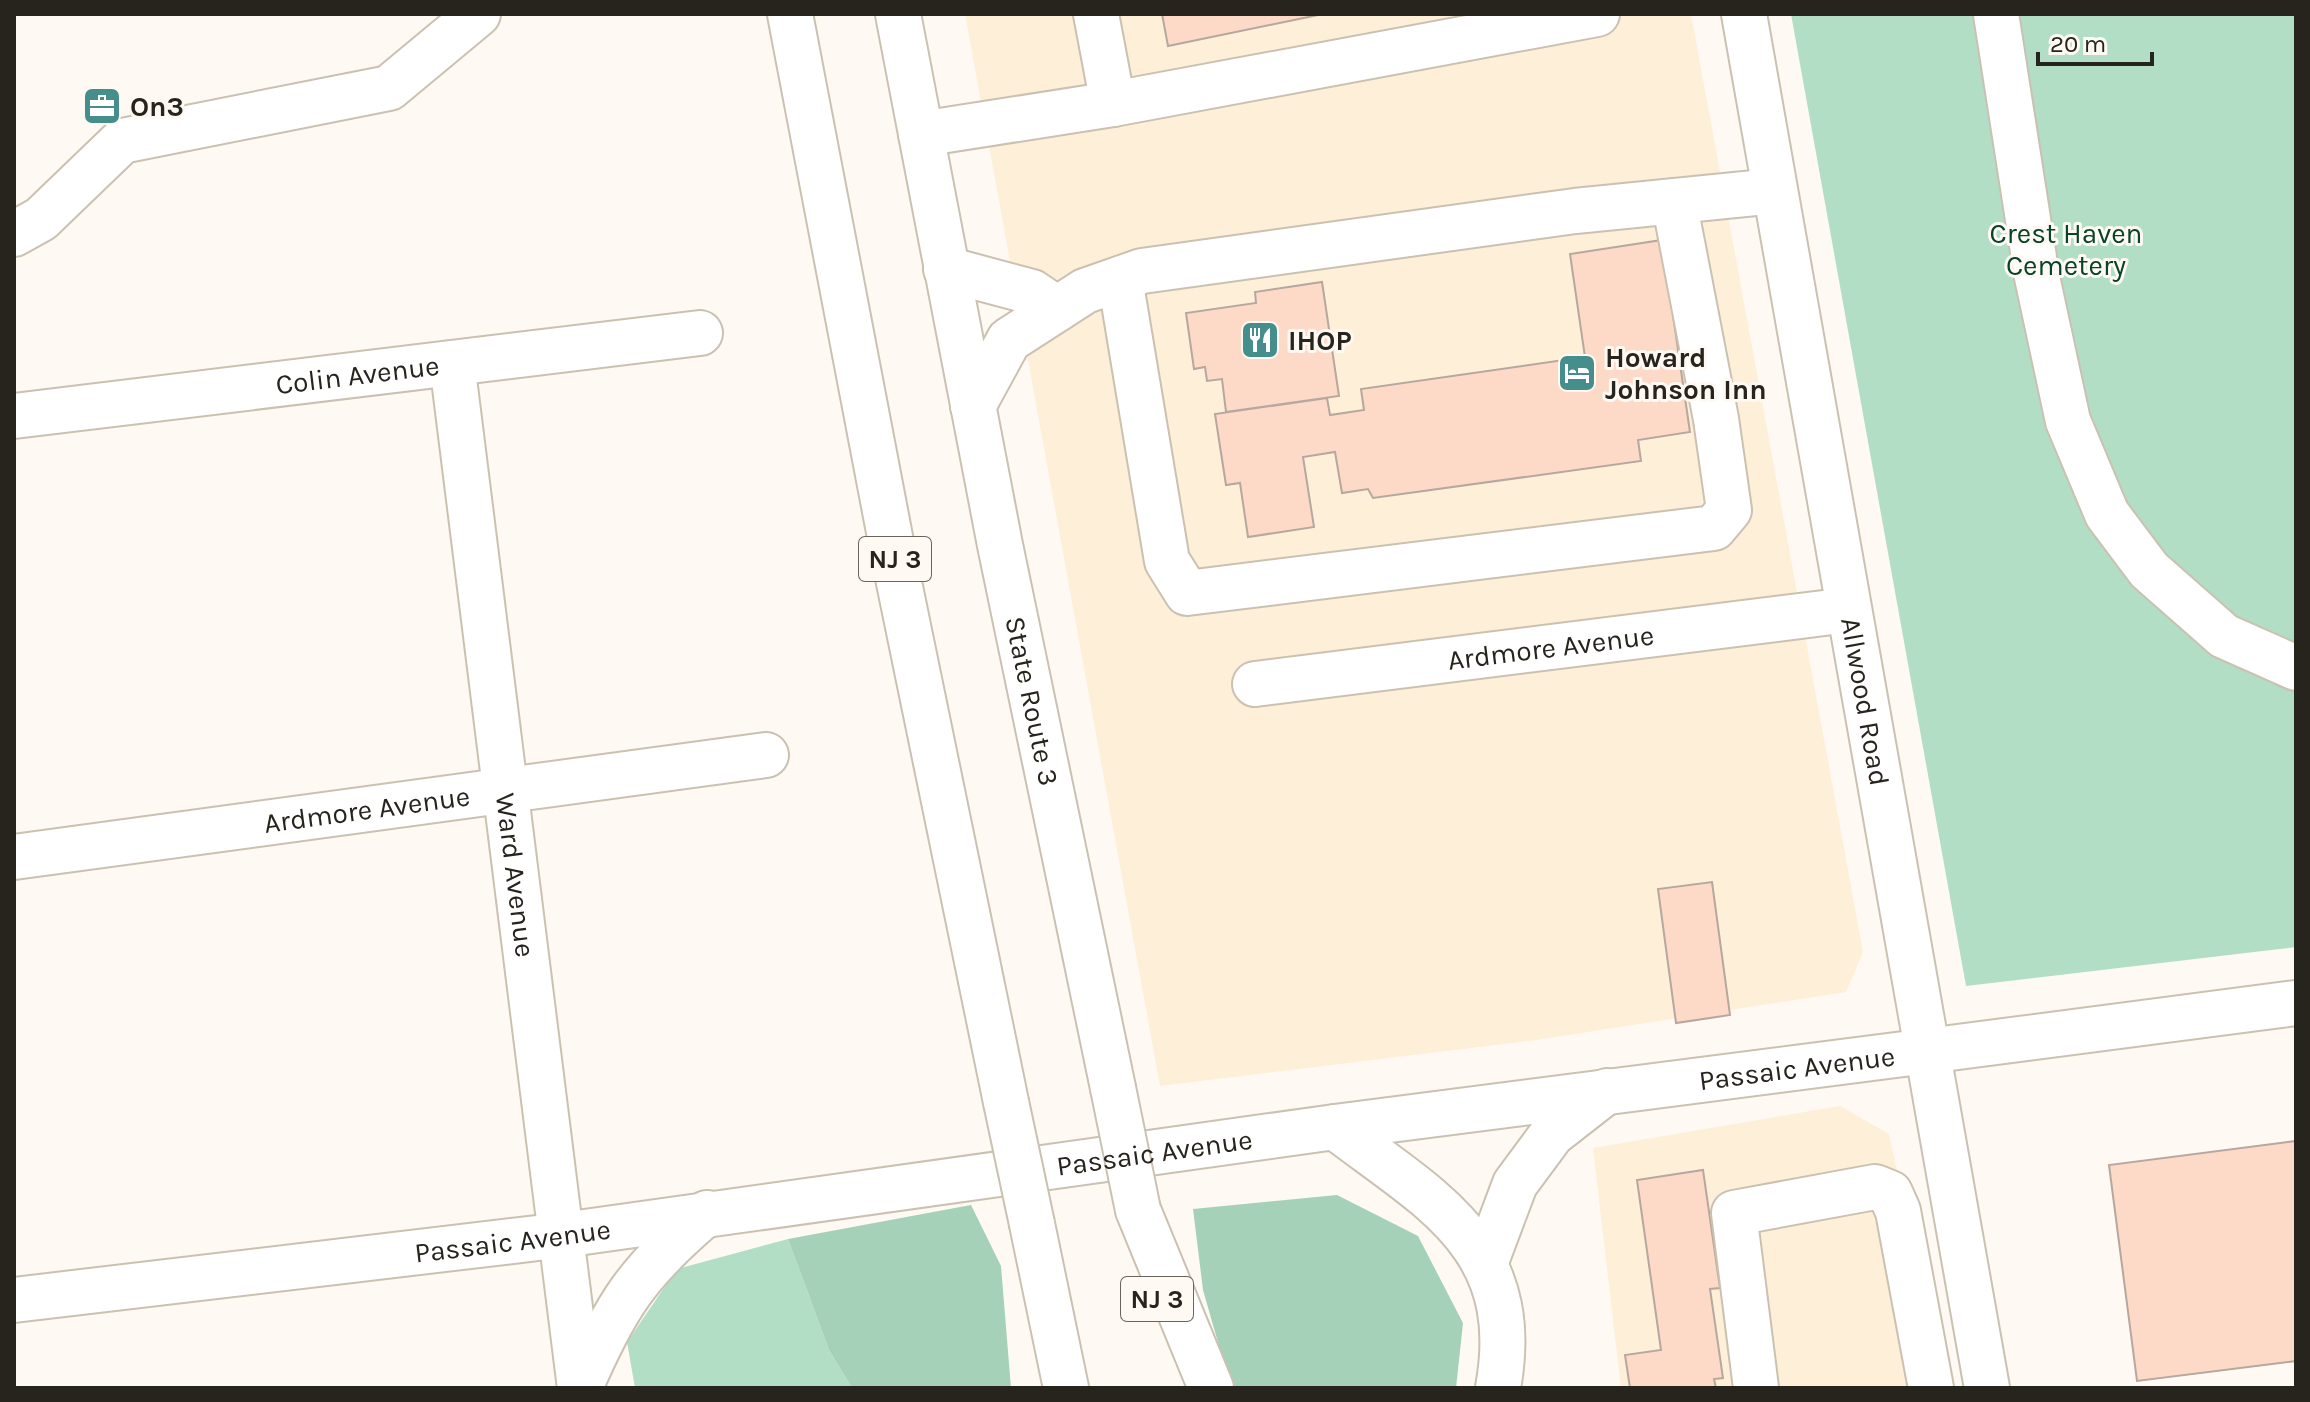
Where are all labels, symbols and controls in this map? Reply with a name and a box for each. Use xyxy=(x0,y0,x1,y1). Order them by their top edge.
scale bar xyxy=(2038,16,2152,66)
text: 20 m xyxy=(2050,30,2106,58)
office icon: On3 xyxy=(81,85,123,127)
place label: On3 xyxy=(130,90,184,123)
park label: Crest Haven Cemetery xyxy=(1989,217,2143,282)
restaurant icon: IHOP xyxy=(1239,319,1281,361)
place label: IHOP xyxy=(1288,324,1352,357)
place label: Howard Johnson Inn xyxy=(1605,341,1767,406)
street label: Colin Avenue xyxy=(274,348,441,401)
hotel icon: Howard Johnson Inn xyxy=(1556,352,1598,394)
road number: NJ 3 xyxy=(859,537,931,581)
street label: State Route 3 xyxy=(999,613,1066,789)
street label: Allwood Road xyxy=(1834,615,1897,788)
street label: Ardmore Avenue xyxy=(1446,618,1656,676)
street label: Ardmore Avenue xyxy=(262,779,472,839)
street label: Ward Avenue xyxy=(489,791,543,959)
street label: Passaic Avenue xyxy=(1697,1039,1897,1097)
street label: Passaic Avenue xyxy=(1054,1122,1254,1182)
street label: Passaic Avenue xyxy=(413,1212,613,1269)
road number: NJ 3 xyxy=(1121,1277,1193,1321)

